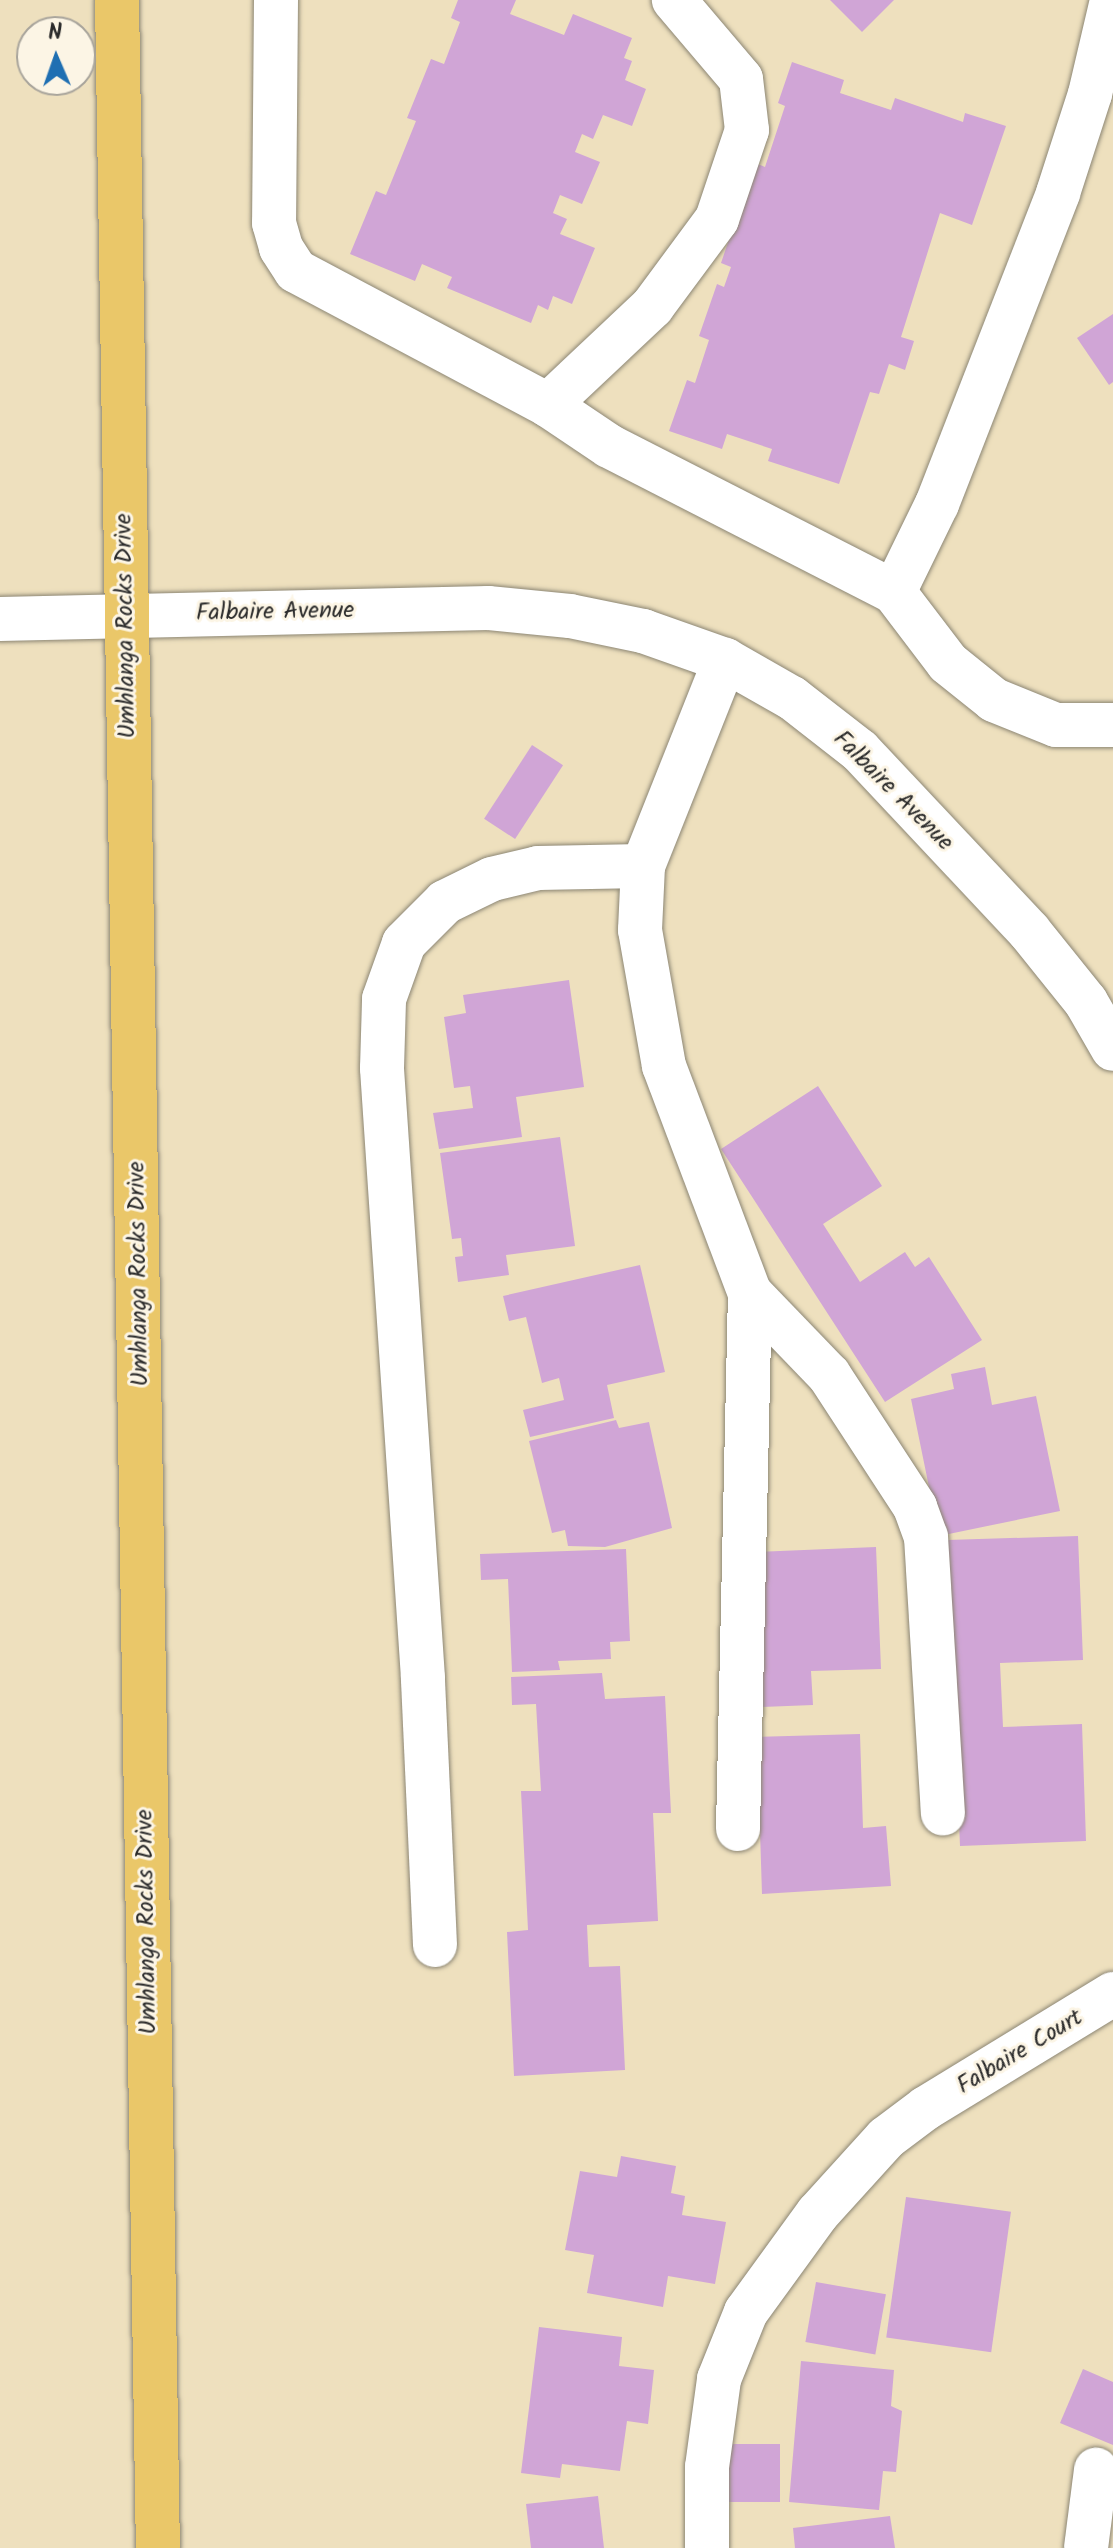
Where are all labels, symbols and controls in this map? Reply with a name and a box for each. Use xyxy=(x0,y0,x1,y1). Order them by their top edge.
north arrow xyxy=(16,16,96,96)
text: N xyxy=(48,16,63,51)
street label: Umhlanga Rocks Drive xyxy=(110,513,142,739)
street label: Falbaire Avenue xyxy=(196,596,354,628)
street label: Falbaire Avenue xyxy=(827,725,959,857)
street label: Umhlanga Rocks Drive xyxy=(123,1161,155,1387)
street label: Umhlanga Rocks Drive xyxy=(131,1809,163,2035)
street label: Falbaire Court xyxy=(952,2003,1088,2101)

